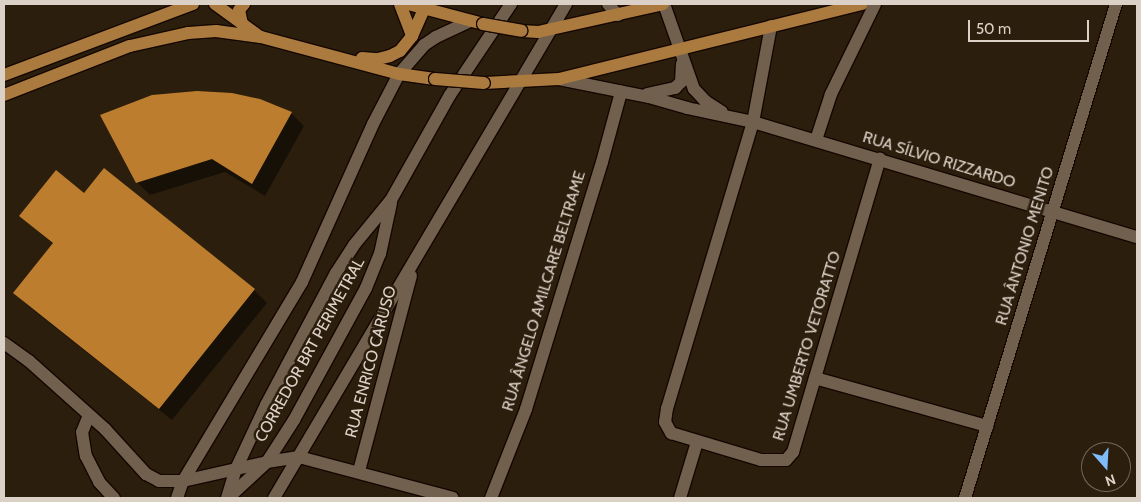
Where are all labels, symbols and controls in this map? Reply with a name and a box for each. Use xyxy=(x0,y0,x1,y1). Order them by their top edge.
scale bar xyxy=(971,10,1092,42)
text: 50 m xyxy=(976,20,1011,38)
street label: RUA SÍLVIO RIZZARDO xyxy=(860,128,1018,192)
street label: RUA ÂNTONIO MENITO xyxy=(992,164,1058,328)
street label: RUA ÂNGELO AMILCARE BELTRAME xyxy=(498,169,590,413)
street label: RUA UMBERTO VETORATTO xyxy=(769,249,845,443)
street label: CORREDOR BRT PERIMETRAL xyxy=(251,254,369,446)
street label: RUA ENRICO CARUSO xyxy=(341,284,401,440)
north arrow xyxy=(1081,442,1131,492)
text: N xyxy=(1103,470,1118,490)

